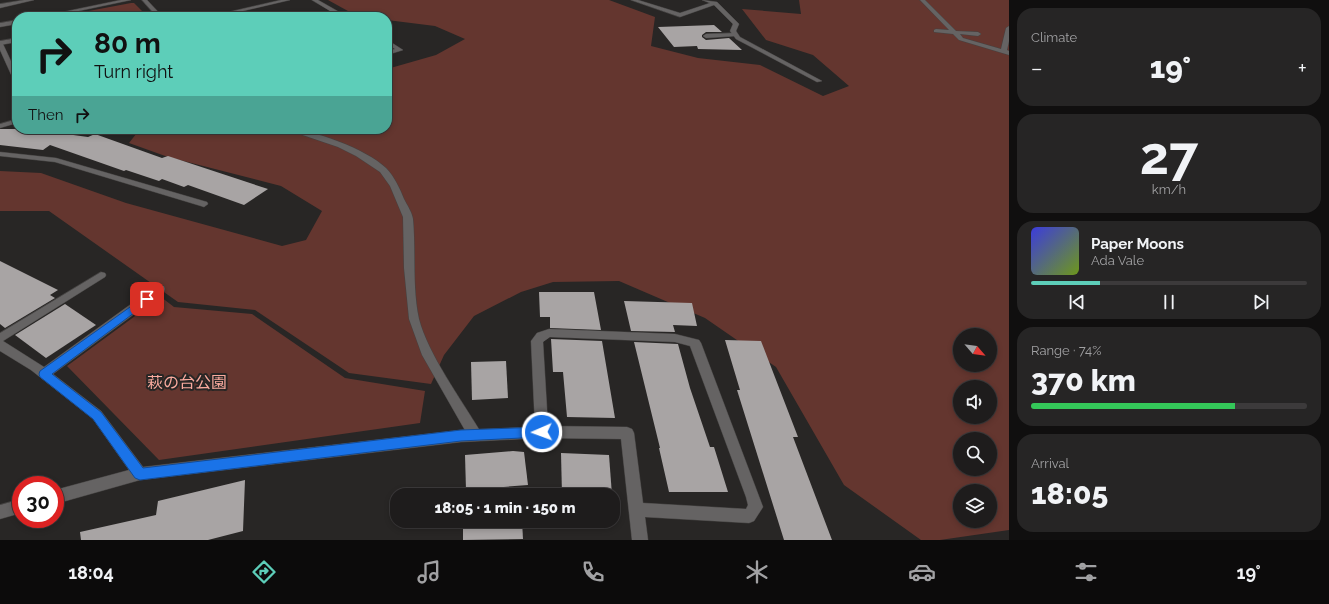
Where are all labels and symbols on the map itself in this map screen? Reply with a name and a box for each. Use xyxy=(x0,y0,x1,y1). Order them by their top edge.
pin xyxy=(130,282,164,316)
north arrow xyxy=(953,328,997,372)
park label: 萩の台公園 xyxy=(147,373,227,392)
position arrow xyxy=(521,411,563,453)
speed limit sign: 30 xyxy=(12,476,64,528)

